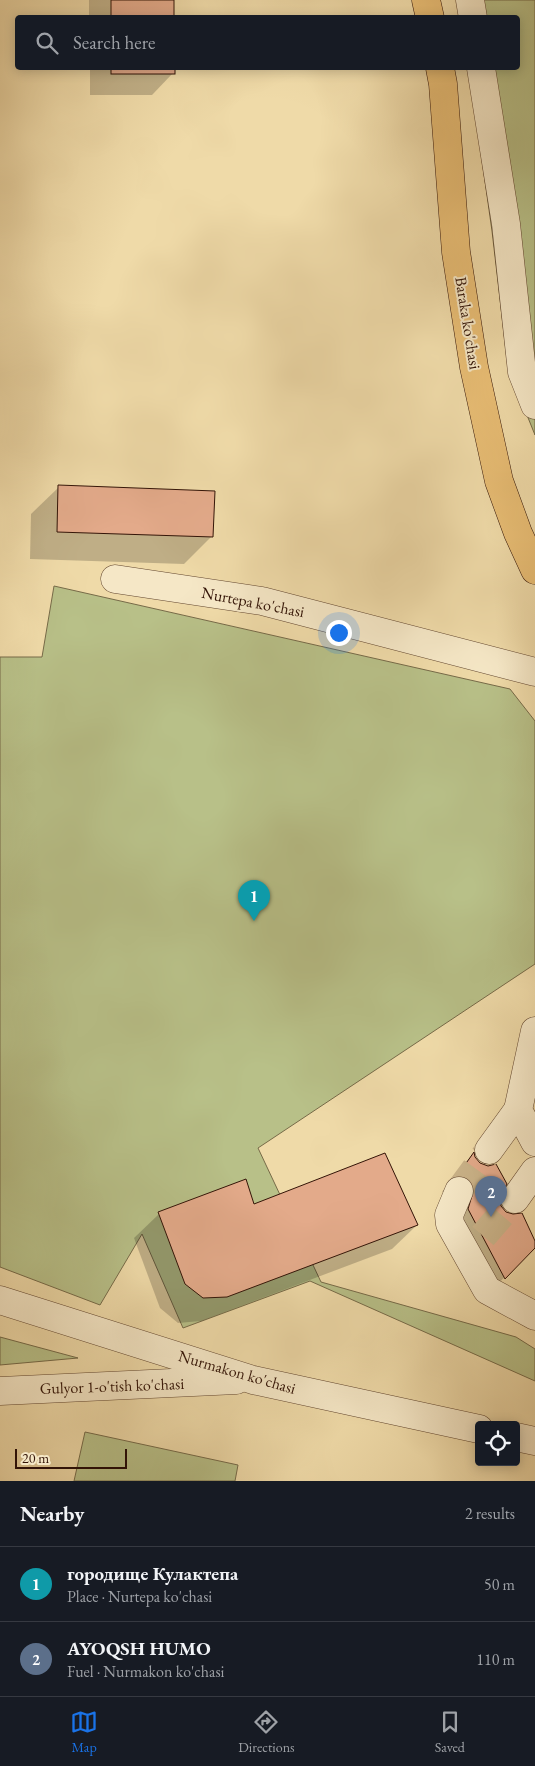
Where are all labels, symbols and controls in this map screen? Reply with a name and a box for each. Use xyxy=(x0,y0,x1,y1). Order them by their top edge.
search box xyxy=(15,15,520,70)
icon: search xyxy=(33,29,61,57)
text: Search here xyxy=(73,30,155,55)
street label: Baraka ko'chasi xyxy=(450,275,486,371)
street label: Nurtepa ko'chasi xyxy=(200,582,306,622)
your location xyxy=(326,620,352,646)
pin: 1 xyxy=(238,880,270,921)
pin: 2 xyxy=(475,1176,507,1217)
street label: Nurmakon ko'chasi xyxy=(176,1345,298,1399)
street label: Gulyor 1-o'tish ko'chasi xyxy=(39,1373,185,1399)
map controls xyxy=(475,1421,520,1466)
button: locate xyxy=(475,1421,520,1466)
scale bar xyxy=(15,1446,128,1469)
text: 20 m xyxy=(22,1449,49,1467)
text: Nearby xyxy=(20,1500,84,1527)
text: 2 results xyxy=(465,1503,515,1524)
text: городище Кулактепа xyxy=(67,1561,238,1586)
text: 1 xyxy=(32,1574,40,1595)
text: 50 m xyxy=(484,1574,515,1595)
text: Place · Nurtepa ko'chasi xyxy=(67,1586,212,1607)
text: AYOQSH HUMO xyxy=(67,1636,211,1661)
text: 2 xyxy=(32,1649,40,1670)
text: 110 m xyxy=(476,1649,515,1670)
text: Fuel · Nurmakon ko'chasi xyxy=(67,1661,225,1682)
tab: Map xyxy=(70,1708,98,1756)
tab: Directions xyxy=(238,1708,295,1756)
tab: Saved xyxy=(435,1708,465,1756)

